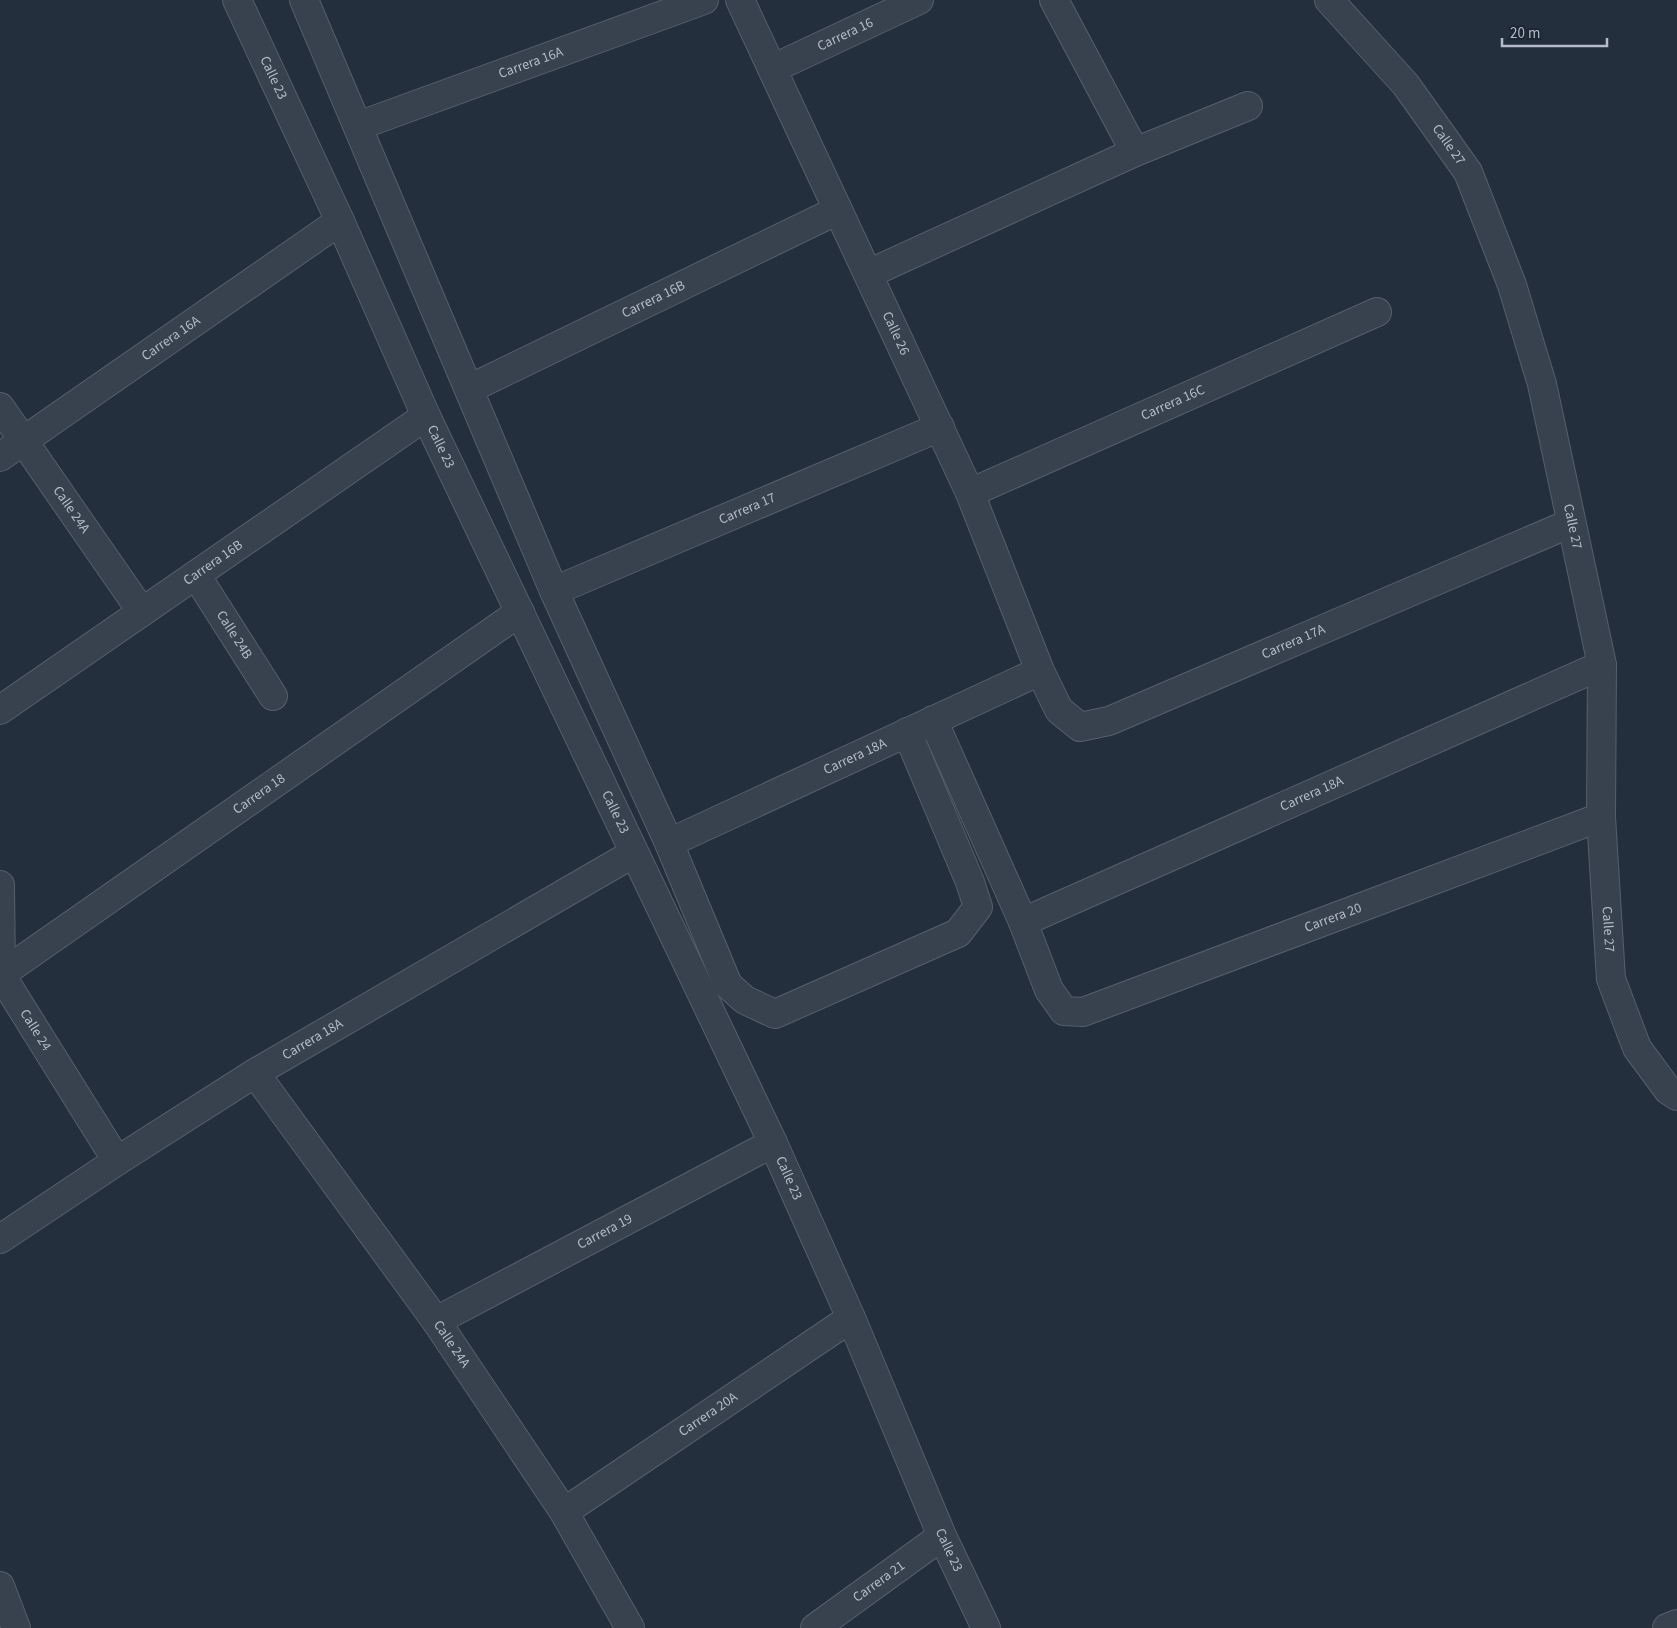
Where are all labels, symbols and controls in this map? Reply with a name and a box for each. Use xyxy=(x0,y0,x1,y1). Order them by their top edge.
street label: Carrera 16 xyxy=(814,13,877,56)
scale bar xyxy=(1502,15,1607,47)
text: 20 m xyxy=(1510,23,1540,44)
street label: Carrera 16A xyxy=(496,42,566,84)
street label: Calle 23 xyxy=(255,53,292,103)
street label: Calle 27 xyxy=(1427,120,1470,169)
street label: Carrera 16B xyxy=(618,276,688,323)
street label: Calle 26 xyxy=(877,308,914,359)
street label: Carrera 16A xyxy=(137,311,205,366)
street label: Carrera 16C xyxy=(1138,380,1208,426)
street label: Calle 23 xyxy=(422,422,460,472)
street label: Calle 24A xyxy=(48,482,95,538)
street label: Carrera 17 xyxy=(716,488,779,530)
street label: Calle 27 xyxy=(1558,502,1587,551)
street label: Carrera 16B xyxy=(179,535,247,590)
street label: Calle 24B xyxy=(211,607,257,663)
street label: Carrera 17A xyxy=(1258,619,1329,664)
street label: Carrera 18A xyxy=(820,733,890,780)
street label: Carrera 18 xyxy=(229,769,289,819)
street label: Carrera 18A xyxy=(1277,771,1347,817)
street label: Calle 23 xyxy=(596,787,634,837)
street label: Carrera 20 xyxy=(1302,898,1365,938)
street label: Calle 27 xyxy=(1597,906,1619,953)
street label: Calle 24 xyxy=(15,1005,56,1055)
street label: Carrera 18A xyxy=(278,1014,347,1065)
street label: Calle 23 xyxy=(770,1153,807,1203)
street label: Carrera 19 xyxy=(574,1209,636,1255)
street label: Calle 24A xyxy=(428,1316,475,1372)
street label: Carrera 20A xyxy=(675,1387,742,1442)
street label: Calle 23 xyxy=(930,1525,968,1575)
street label: Carrera 21 xyxy=(849,1556,909,1607)

